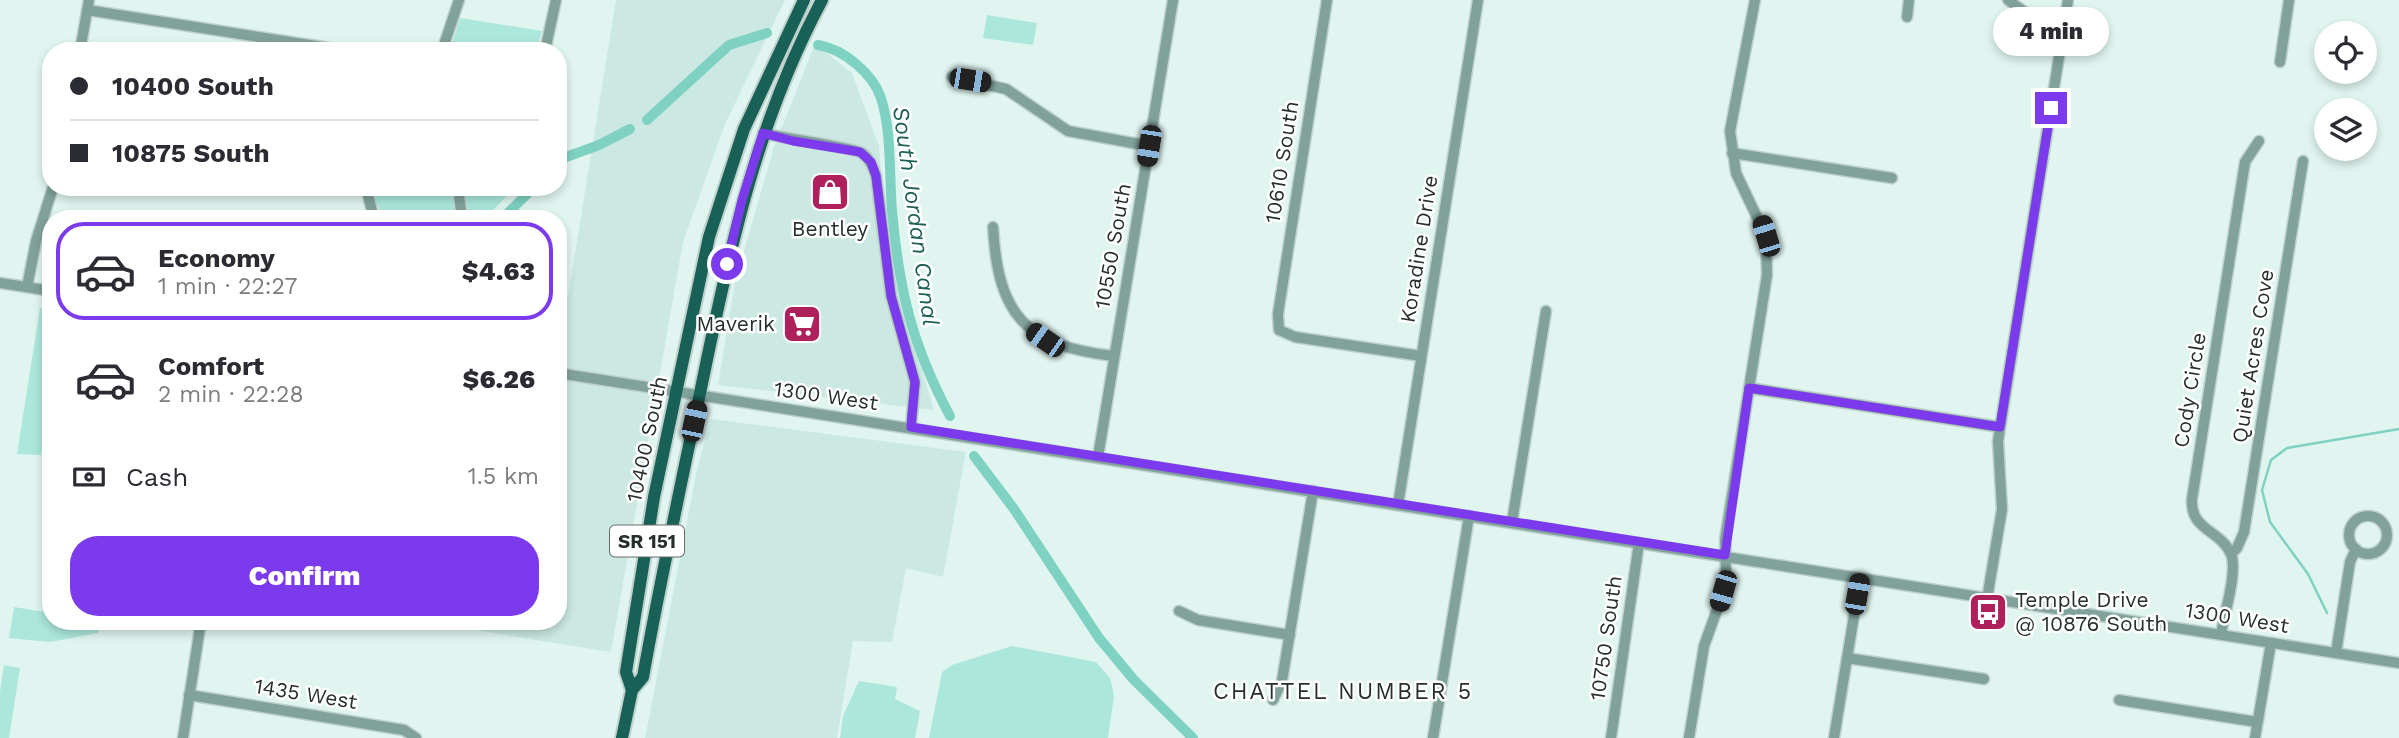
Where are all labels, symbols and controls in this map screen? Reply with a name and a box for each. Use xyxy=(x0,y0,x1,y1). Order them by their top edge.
callout: 4 min xyxy=(1993,7,2109,56)
text: 4 min xyxy=(2019,18,2083,45)
map controls xyxy=(2314,21,2377,161)
button: locate xyxy=(2314,21,2377,84)
car xyxy=(948,66,993,94)
text: 10400 South xyxy=(112,71,274,101)
route end xyxy=(2035,92,2067,124)
button: layers xyxy=(2314,98,2377,161)
street label: 10610 South xyxy=(1260,99,1303,225)
water label: South Jordan Canal xyxy=(887,105,944,327)
car xyxy=(1136,124,1163,168)
text: 10875 South xyxy=(112,138,270,168)
shop icon: Bentley xyxy=(809,171,851,213)
street label: Koradine Drive xyxy=(1395,173,1443,324)
street label: 10550 South xyxy=(1089,181,1136,310)
car xyxy=(1750,213,1783,259)
place label: Bentley xyxy=(792,216,868,241)
icon: car xyxy=(74,240,137,303)
text: Economy xyxy=(158,243,275,273)
route start xyxy=(711,248,743,280)
text: $4.63 xyxy=(462,256,535,286)
street label: Quiet Acres Cove xyxy=(2226,267,2279,444)
text: 1 min · 22:27 xyxy=(158,273,297,300)
supermarket icon: Maverik xyxy=(781,303,823,345)
place label: Maverik xyxy=(697,311,775,336)
car xyxy=(1022,319,1069,361)
street label: Cody Circle xyxy=(2168,331,2211,449)
icon: car xyxy=(74,348,137,411)
text: Comfort xyxy=(158,351,264,381)
text: $6.26 xyxy=(463,364,535,394)
street label: 10400 South xyxy=(621,374,672,504)
street label: 1300 West xyxy=(773,376,880,415)
text: 2 min · 22:28 xyxy=(158,381,304,408)
car xyxy=(680,398,709,444)
icon: cash xyxy=(70,458,108,496)
text: Cash xyxy=(126,462,188,492)
text: 1.5 km xyxy=(468,463,539,490)
road number: SR 151 xyxy=(610,526,684,556)
button: Confirm xyxy=(70,536,539,616)
car xyxy=(1708,568,1739,614)
car xyxy=(1844,571,1871,617)
street label: 10750 South xyxy=(1584,574,1627,702)
place label: Temple Drive @ 10876 South xyxy=(2015,587,2167,636)
bus stop icon: Temple Drive @ 10876 South xyxy=(1967,591,2009,633)
street label: 1300 West xyxy=(2183,597,2291,638)
street label: 1435 West xyxy=(253,673,359,714)
district label: CHATTEL NUMBER 5 xyxy=(1213,678,1473,705)

